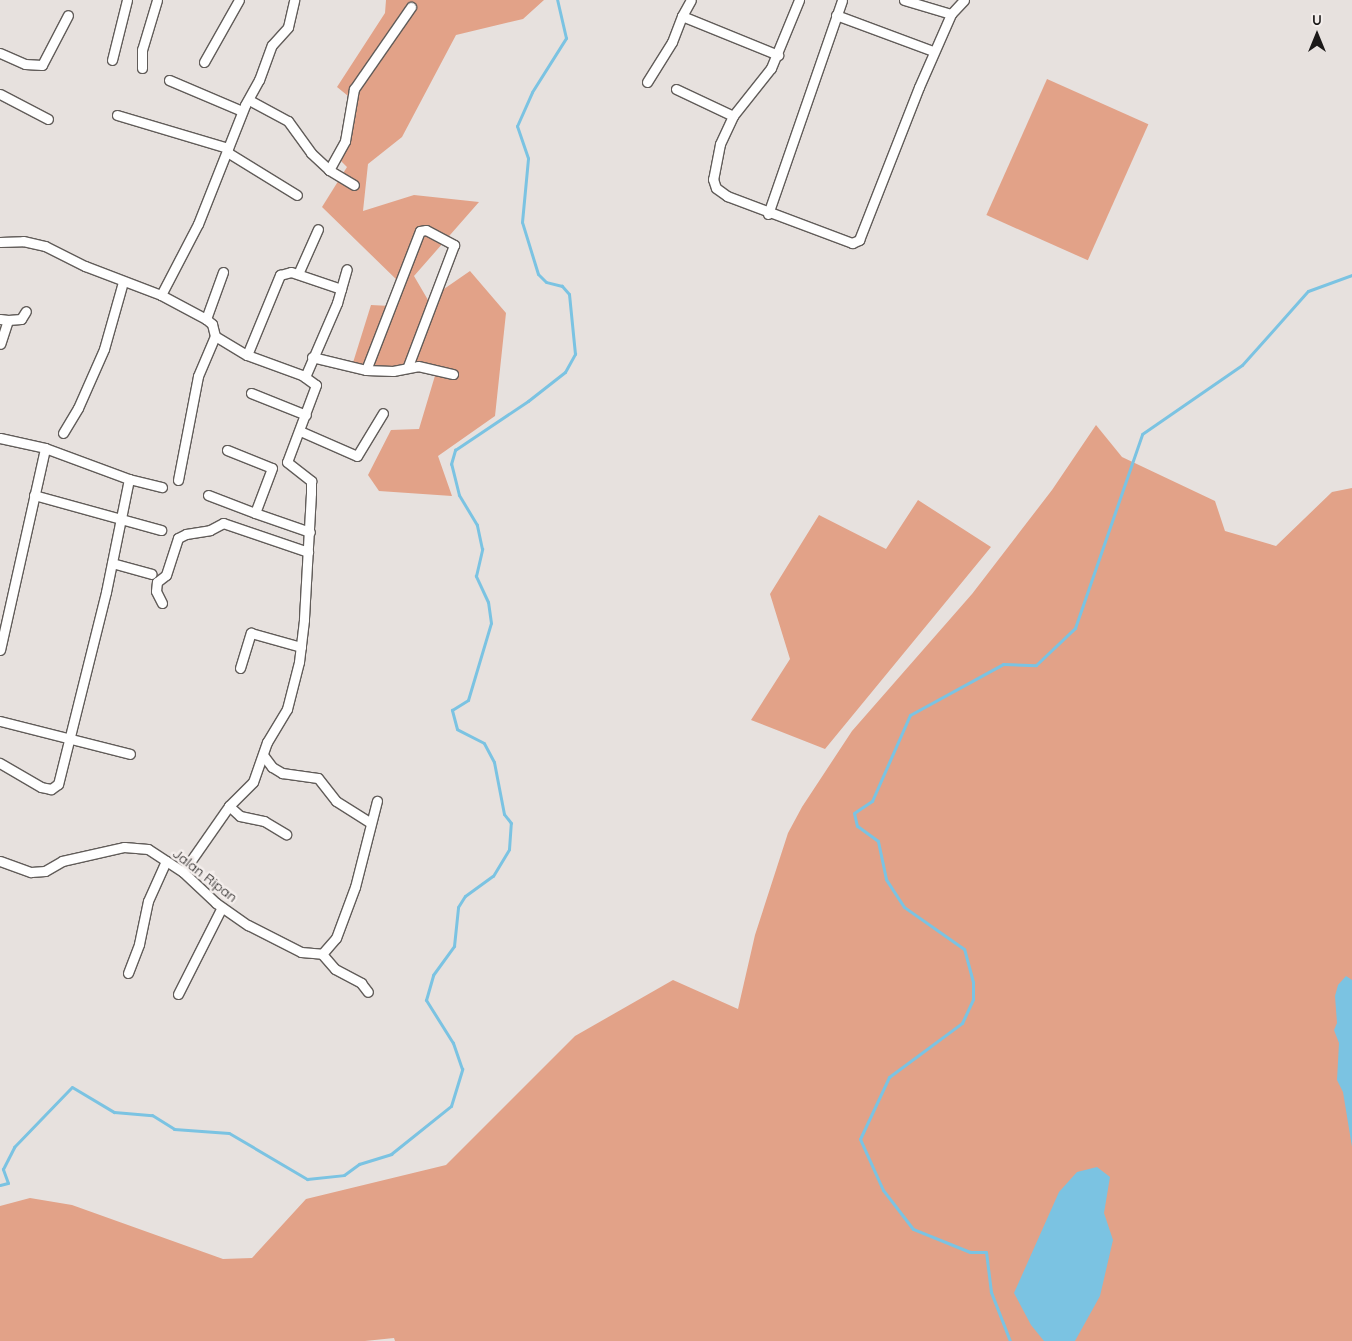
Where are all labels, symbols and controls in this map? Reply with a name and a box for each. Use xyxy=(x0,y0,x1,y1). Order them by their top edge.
north arrow xyxy=(1292,10,1342,60)
text: U xyxy=(1312,11,1322,29)
street label: Jalan Ripan xyxy=(169,845,241,905)

